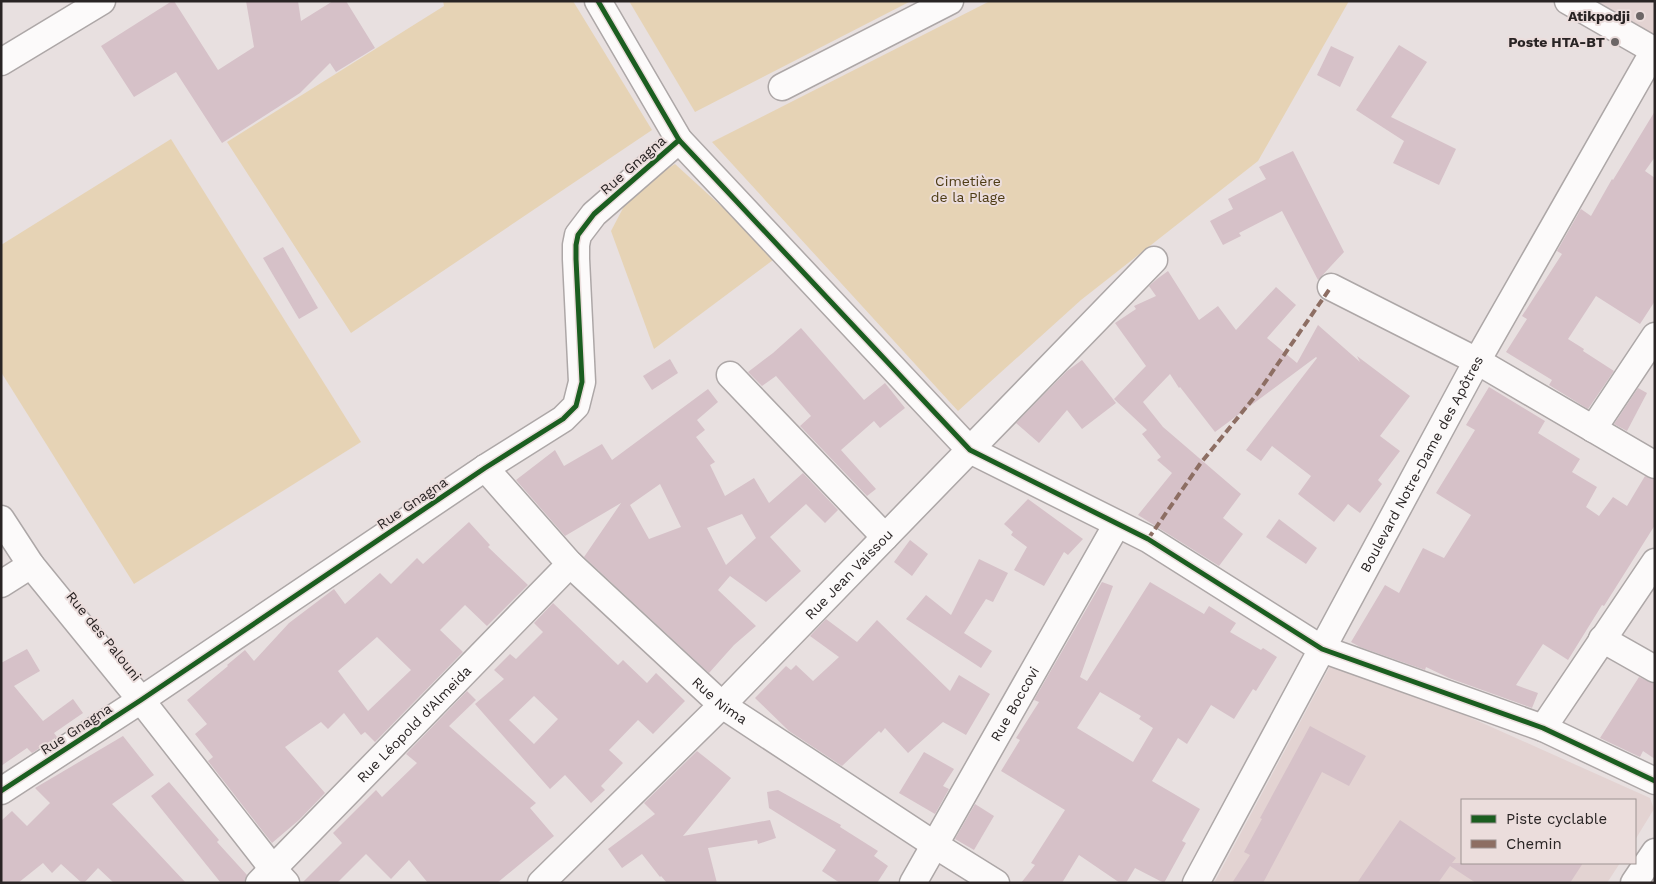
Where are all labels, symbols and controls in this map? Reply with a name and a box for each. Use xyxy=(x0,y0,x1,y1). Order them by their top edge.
place label: Atikpodji xyxy=(1568,8,1630,24)
marker: Atikpodji xyxy=(1634,10,1646,22)
place label: Poste HTA-BT xyxy=(1508,34,1605,50)
marker: Poste HTA-BT xyxy=(1609,36,1621,48)
street label: Rue Gnagna xyxy=(597,132,669,198)
park label: Cimetière de la Plage xyxy=(931,173,1005,205)
street label: Boulevard Notre-Dame des Apôtres xyxy=(1357,353,1486,575)
street label: Rue Gnagna xyxy=(374,474,450,532)
street label: Rue Jean Vaissou xyxy=(802,526,896,623)
street label: Rue des Palouni xyxy=(63,588,145,684)
street label: Rue Léopold d'Almeida xyxy=(354,662,474,786)
street label: Rue Boccovi xyxy=(987,664,1042,744)
street label: Rue Nima xyxy=(689,674,750,727)
street label: Rue Gnagna xyxy=(37,700,115,758)
legend xyxy=(1461,799,1636,864)
text: Piste cyclable xyxy=(1506,810,1607,828)
text: Chemin xyxy=(1506,835,1562,853)

